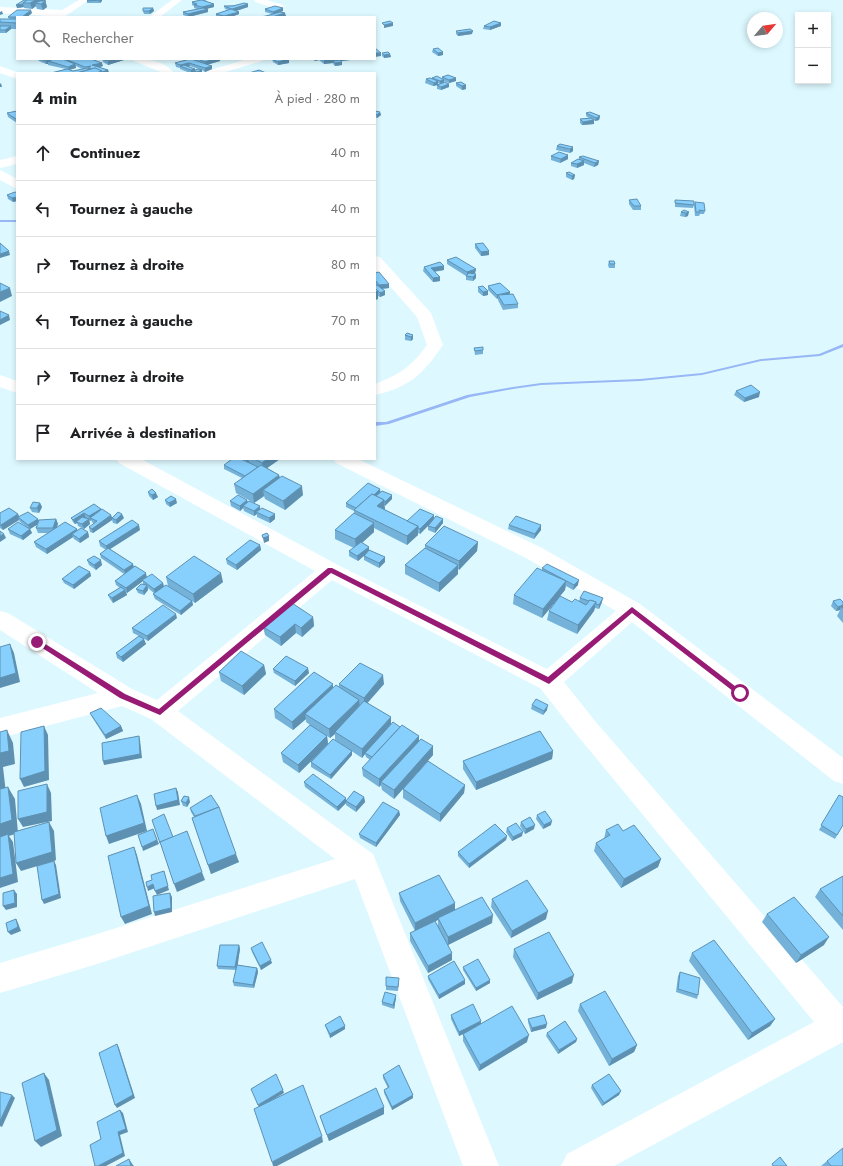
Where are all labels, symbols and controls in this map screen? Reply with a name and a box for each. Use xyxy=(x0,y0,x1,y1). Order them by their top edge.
north arrow xyxy=(747,12,783,48)
map controls xyxy=(795,12,831,84)
button: + xyxy=(795,12,831,48)
search box xyxy=(16,16,376,60)
icon: search xyxy=(30,27,52,49)
text: Rechercher xyxy=(62,27,134,49)
button: − xyxy=(795,48,831,84)
text: 4 min xyxy=(32,86,77,110)
text: À pied · 280 m xyxy=(275,89,360,108)
icon: ahead xyxy=(32,142,54,164)
text: Continuez xyxy=(70,142,140,164)
text: 40 m xyxy=(331,143,360,162)
icon: left xyxy=(32,198,54,220)
text: Tournez à gauche xyxy=(70,198,193,220)
text: 40 m xyxy=(331,199,360,218)
icon: right xyxy=(32,254,54,276)
text: Tournez à droite xyxy=(70,254,184,276)
text: 80 m xyxy=(331,255,360,274)
icon: left xyxy=(32,310,54,332)
text: Tournez à gauche xyxy=(70,310,193,332)
text: 70 m xyxy=(331,311,360,330)
icon: right xyxy=(32,366,54,388)
text: Tournez à droite xyxy=(70,366,184,388)
text: 50 m xyxy=(331,367,360,386)
icon: arrive xyxy=(32,422,54,444)
text: Arrivée à destination xyxy=(70,422,216,444)
route end xyxy=(28,633,46,651)
route start xyxy=(731,684,749,702)

